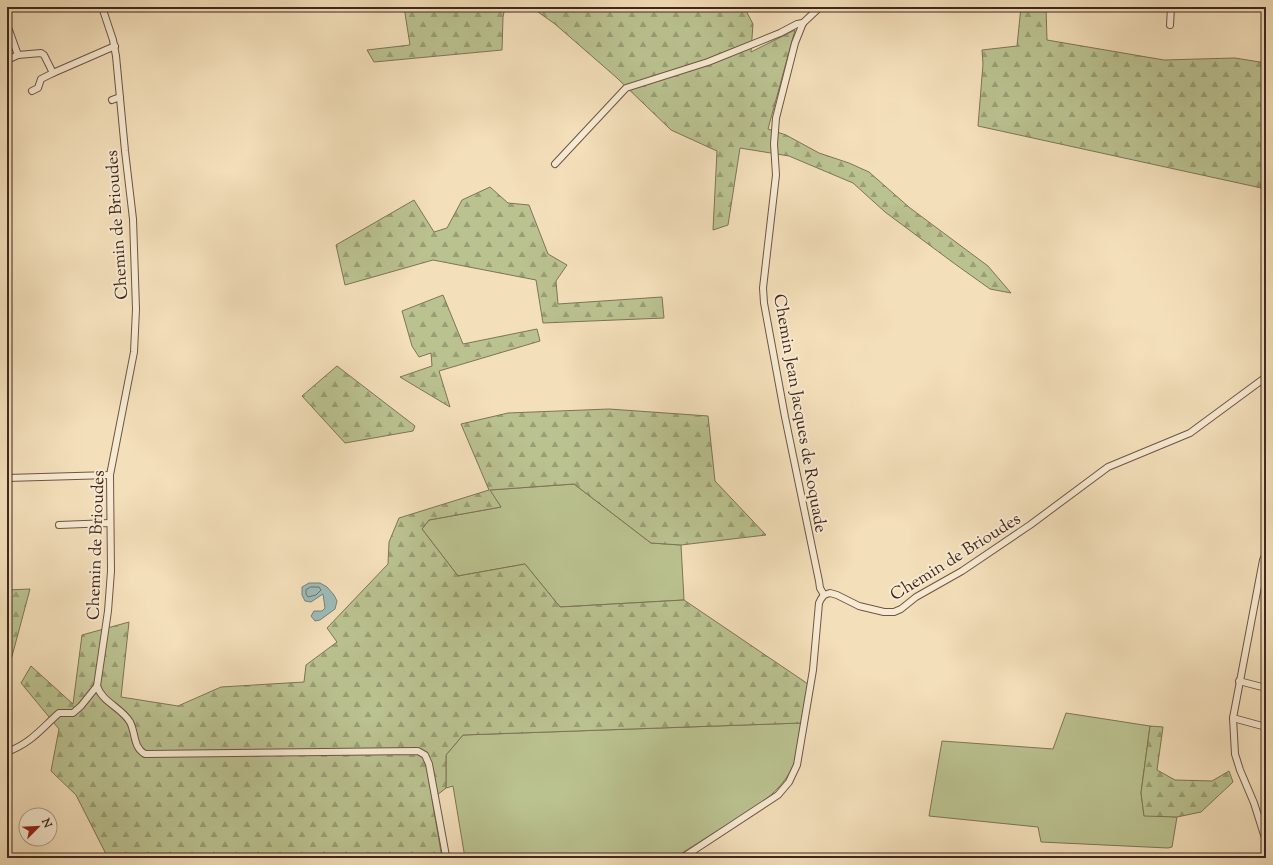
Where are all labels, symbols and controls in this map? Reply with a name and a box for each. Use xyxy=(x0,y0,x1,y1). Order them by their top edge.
street label: Chemin de Brioudes xyxy=(101,149,135,300)
street label: Chemin Jean Jacques de Roquade xyxy=(766,292,832,535)
street label: Chemin de Brioudes xyxy=(82,469,112,620)
street label: Chemin de Brioudes xyxy=(886,508,1026,608)
north arrow xyxy=(18,807,58,847)
text: N xyxy=(37,815,55,831)

